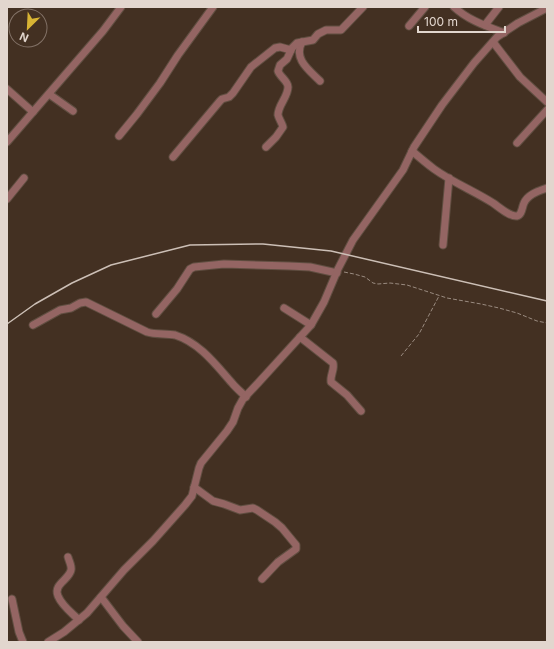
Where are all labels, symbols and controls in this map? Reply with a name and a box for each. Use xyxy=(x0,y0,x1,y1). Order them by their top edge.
north arrow xyxy=(8,8,48,48)
scale bar xyxy=(418,8,505,34)
text: 100 m xyxy=(424,14,458,29)
text: N xyxy=(17,29,31,45)

